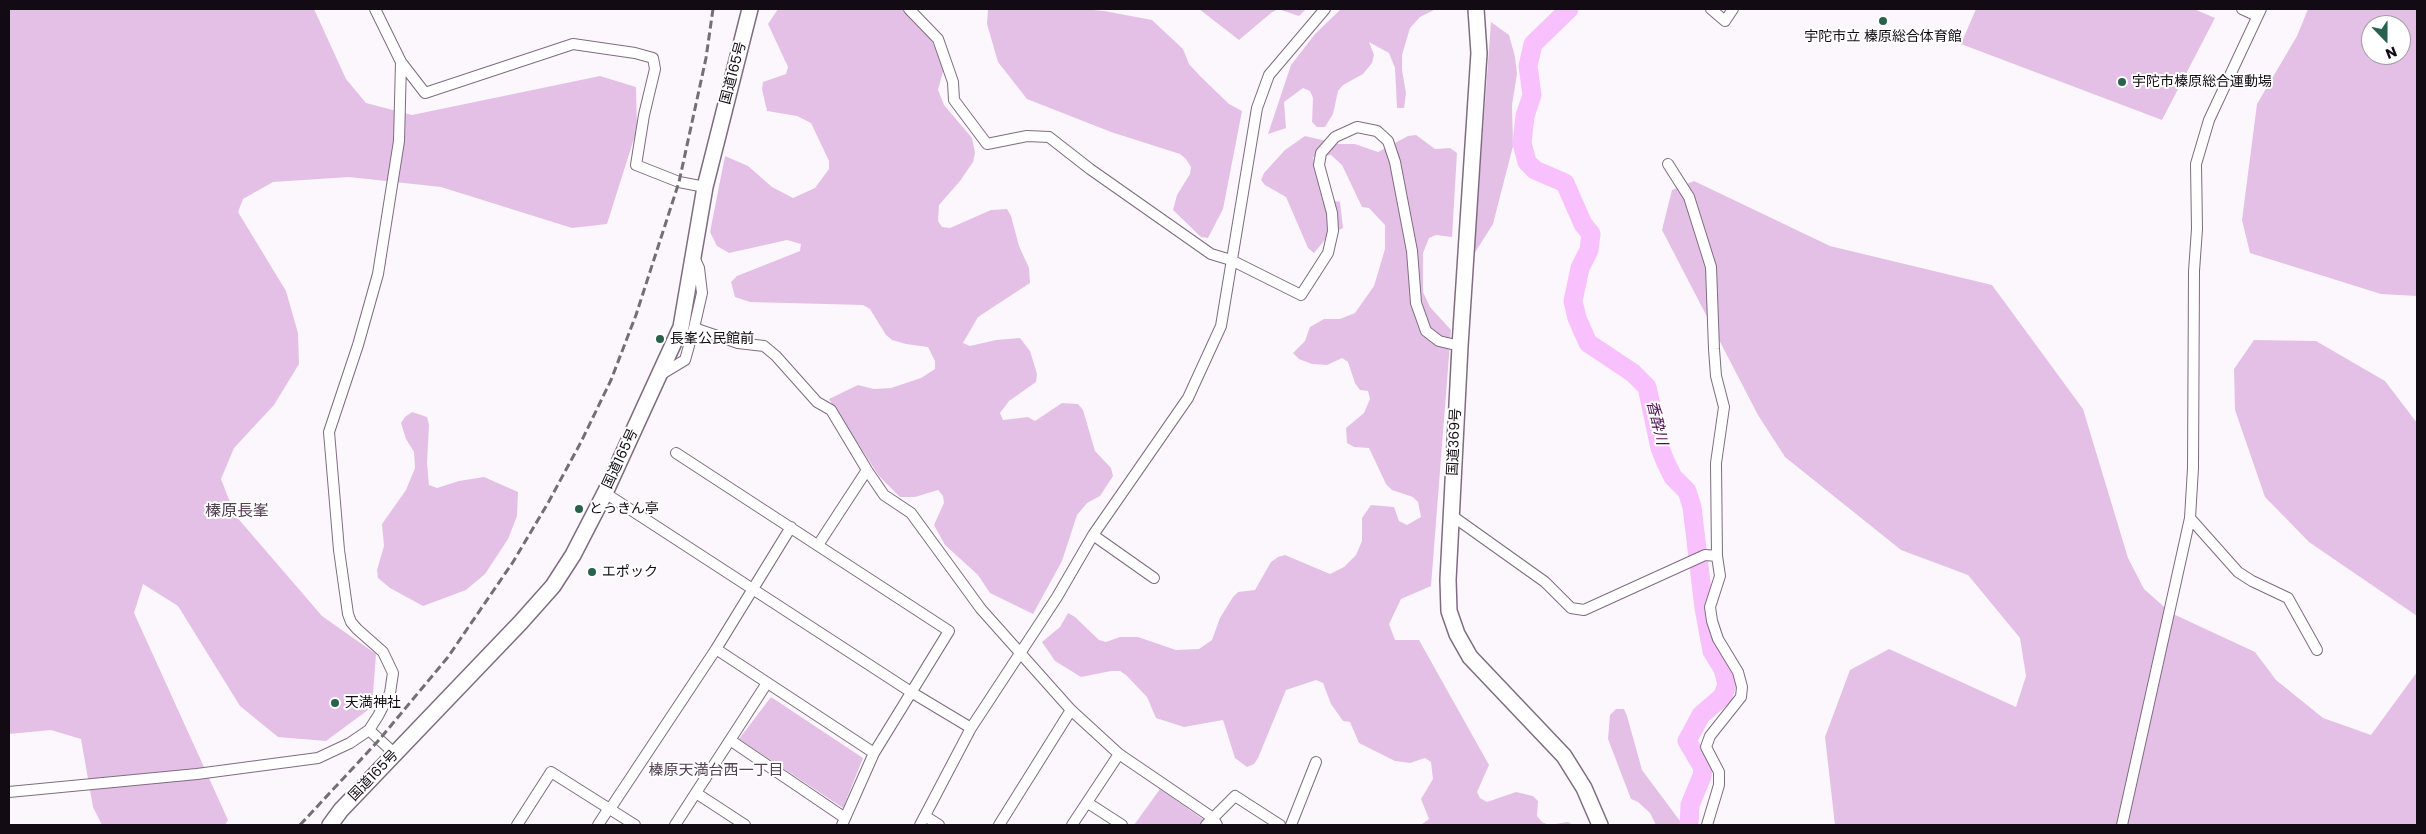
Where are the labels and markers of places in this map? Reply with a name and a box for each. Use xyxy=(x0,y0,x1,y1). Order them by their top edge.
marker: 宇陀市立 榛原総合体育館 xyxy=(1877,15,1889,27)
place label: 宇陀市立 榛原総合体育館 xyxy=(1804,29,1962,45)
place label: 宇陀市榛原総合運動場 xyxy=(2132,74,2272,90)
marker: 宇陀市榛原総合運動場 xyxy=(2116,76,2128,88)
place label: 長峯公民館前 xyxy=(670,331,754,347)
marker: 長峯公民館前 xyxy=(654,333,666,345)
place label: とっきん亭 xyxy=(589,501,659,517)
marker: とっきん亭 xyxy=(573,503,585,515)
place label: エポック xyxy=(602,564,658,580)
marker: エポック xyxy=(586,566,598,578)
place label: 天満神社 xyxy=(345,695,401,711)
marker: 天満神社 xyxy=(329,697,341,709)

